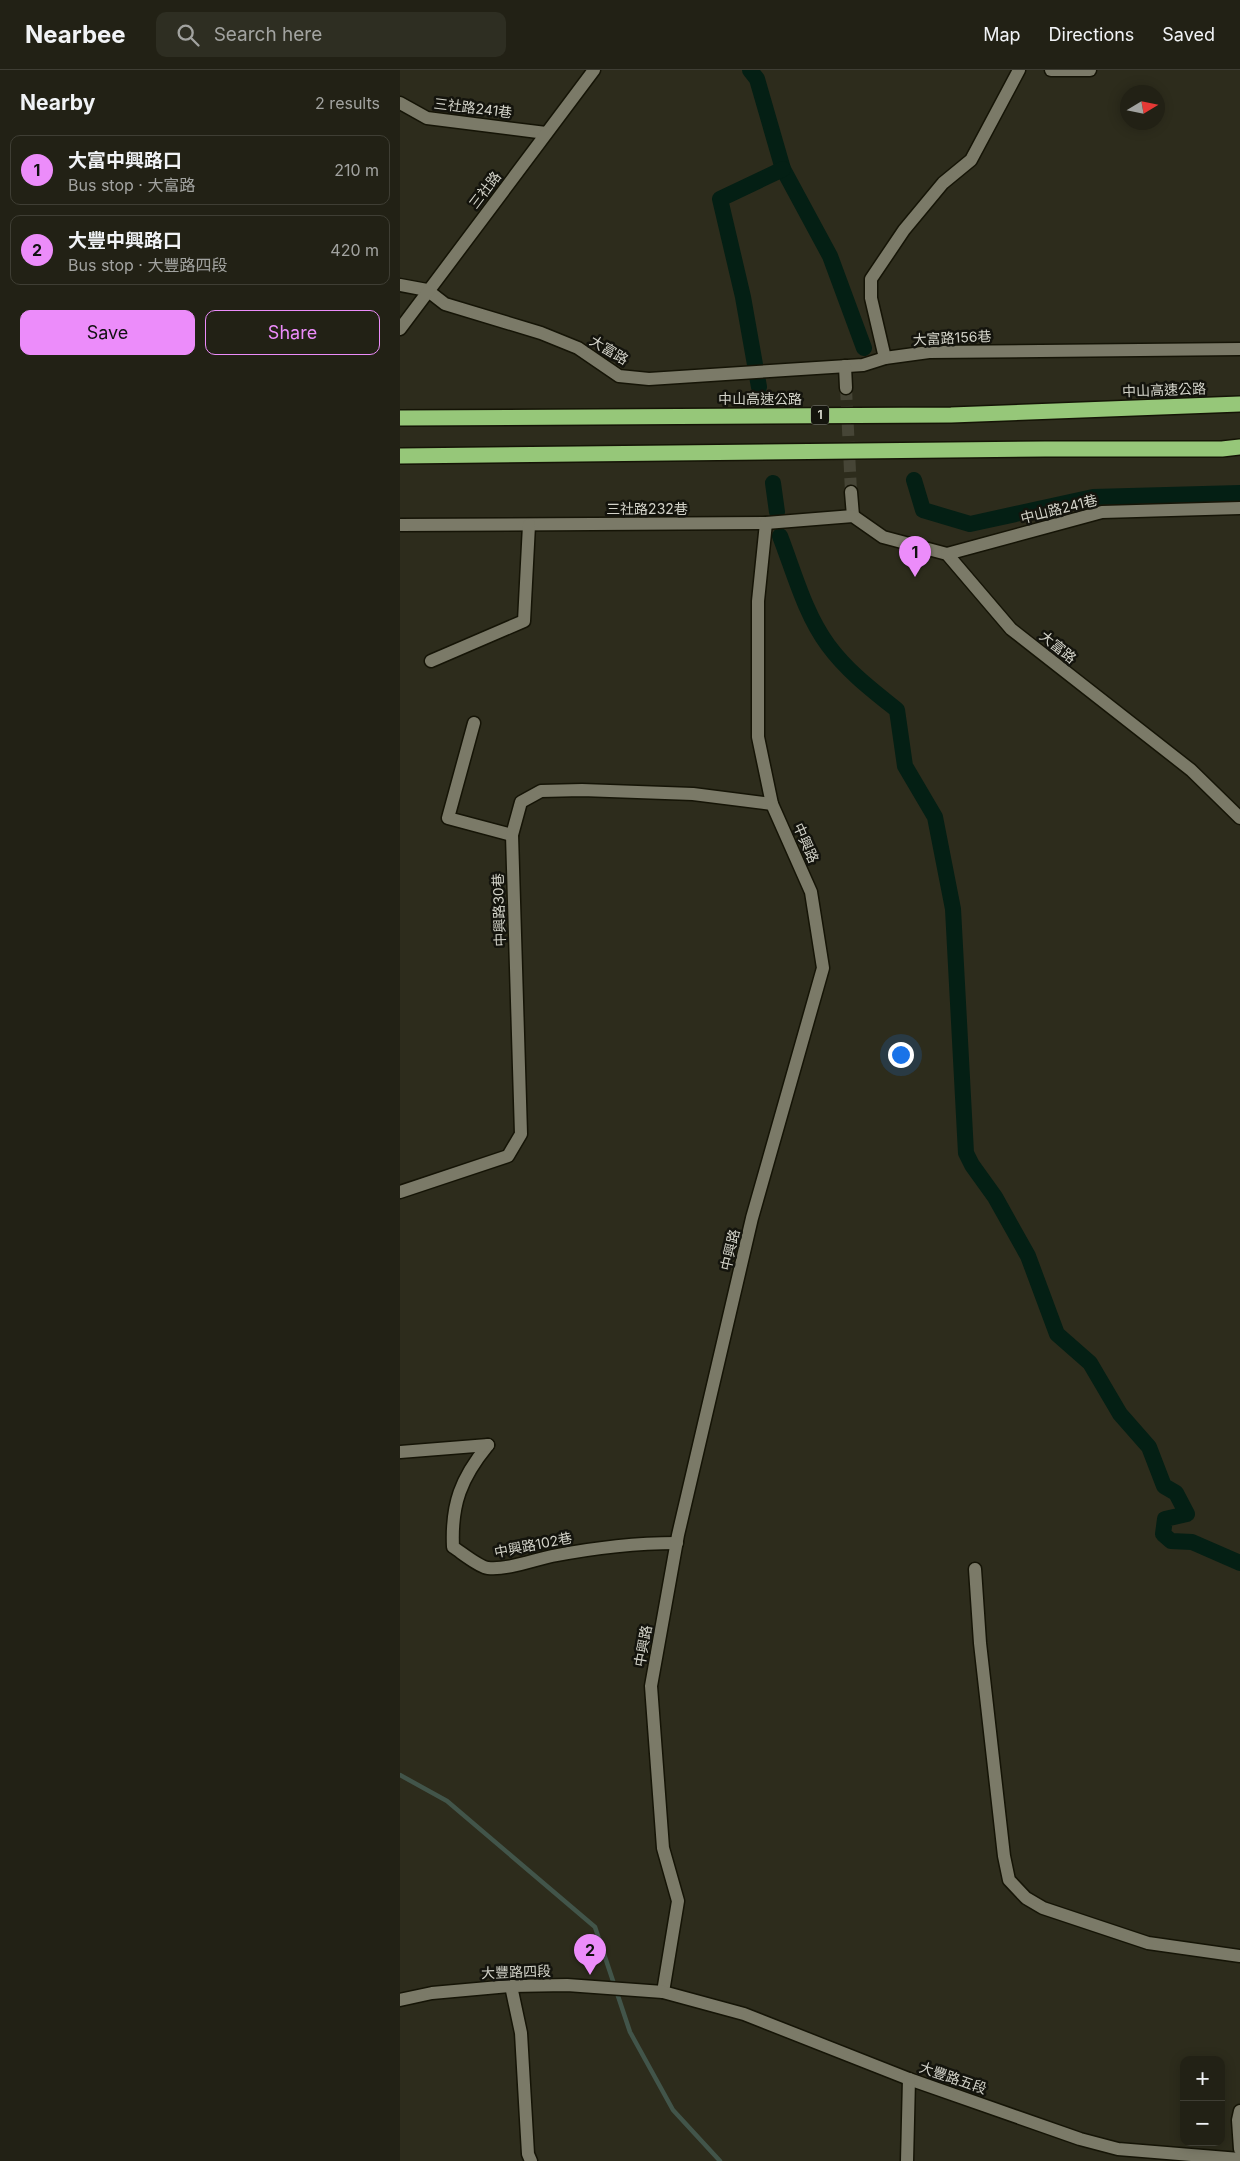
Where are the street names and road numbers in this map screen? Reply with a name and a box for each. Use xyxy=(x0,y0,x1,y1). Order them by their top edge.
street label: 三社路241巷 xyxy=(433,94,513,121)
street label: 三社路 xyxy=(465,168,504,212)
street label: 大富路156巷 xyxy=(912,327,992,348)
street label: 大富路 xyxy=(587,331,632,368)
street label: 中山高速公路 xyxy=(1122,380,1206,399)
street label: 中山高速公路 xyxy=(718,390,802,407)
road number: 1 xyxy=(811,406,829,424)
street label: 中山路241巷 xyxy=(1019,491,1099,526)
street label: 三社路232巷 xyxy=(606,500,688,517)
street label: 大富路 xyxy=(1037,627,1080,666)
street label: 中興路 xyxy=(790,820,823,865)
street label: 中興路30巷 xyxy=(489,873,508,947)
street label: 中興路 xyxy=(717,1228,743,1272)
street label: 中興路102巷 xyxy=(492,1529,573,1560)
street label: 中興路 xyxy=(630,1624,655,1668)
street label: 大豐路四段 xyxy=(481,1962,551,1981)
street label: 大豐路五段 xyxy=(917,2058,989,2097)

